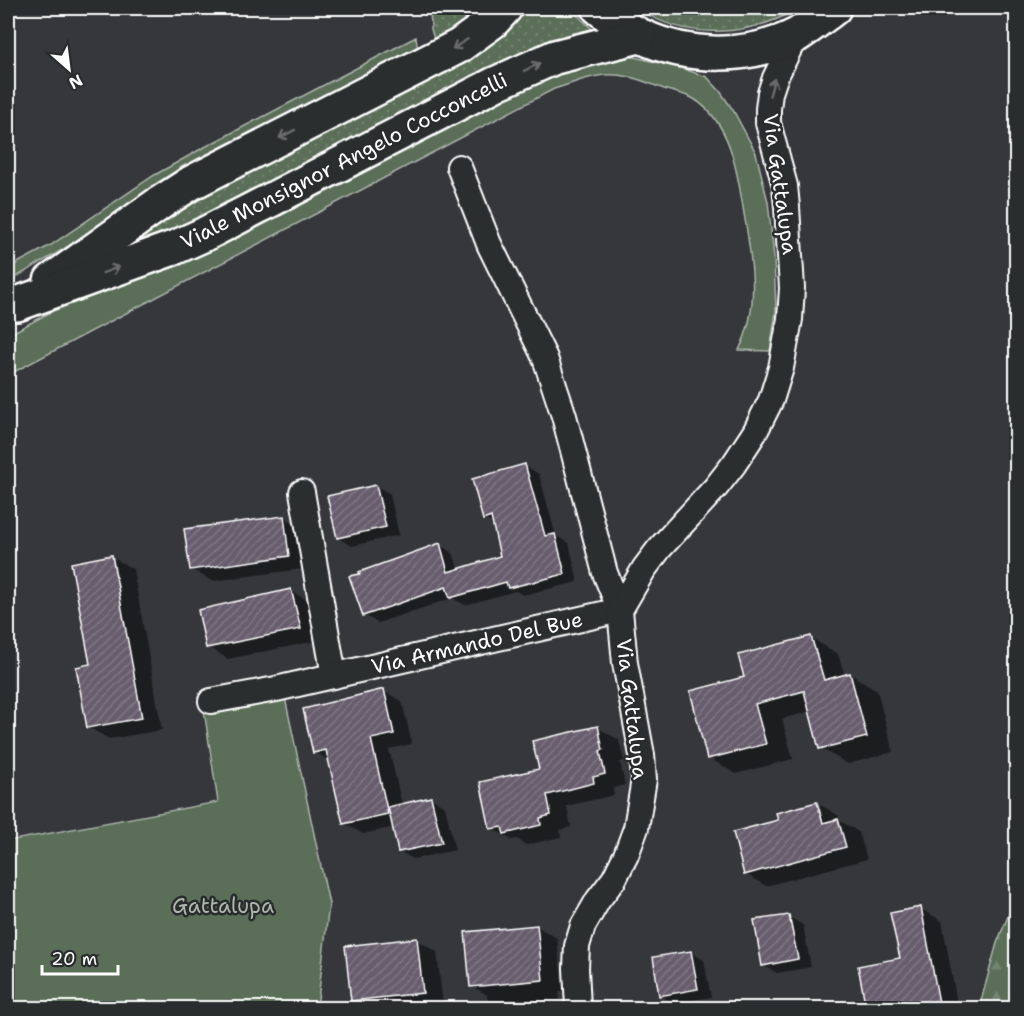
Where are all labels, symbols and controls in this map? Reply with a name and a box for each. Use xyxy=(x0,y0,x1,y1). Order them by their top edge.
north arrow xyxy=(39,39,99,99)
one-way arrow xyxy=(452,39,469,51)
one-way arrow xyxy=(523,60,541,72)
street label: Viale Monsignor Angelo Cocconcelli xyxy=(176,66,512,256)
text: N xyxy=(65,70,86,94)
one-way arrow xyxy=(767,78,778,97)
street label: Via Gattalupa xyxy=(756,112,804,256)
one-way arrow xyxy=(279,128,296,140)
one-way arrow xyxy=(102,264,120,275)
street label: Via Armando Del Bue xyxy=(369,605,585,681)
street label: Via Gattalupa xyxy=(609,637,655,781)
park label: Gattalupa xyxy=(172,892,274,920)
scale bar xyxy=(42,938,118,976)
text: 20 m xyxy=(51,947,97,971)

